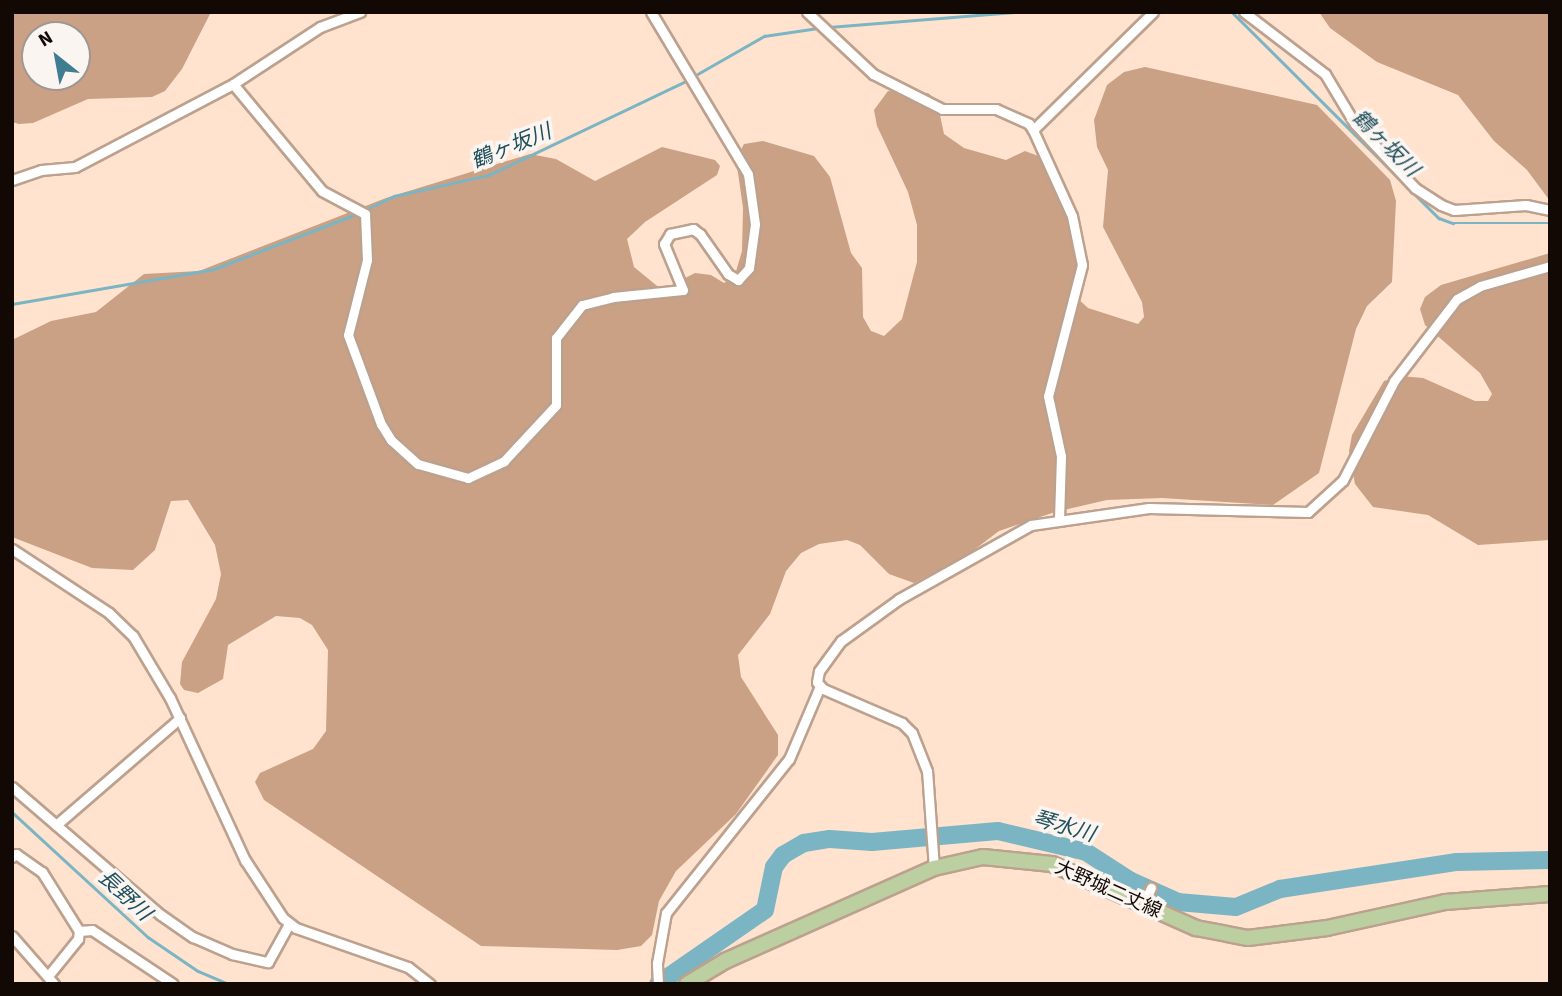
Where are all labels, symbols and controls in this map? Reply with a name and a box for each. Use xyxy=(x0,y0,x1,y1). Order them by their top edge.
north arrow xyxy=(21,21,91,91)
text: N xyxy=(34,24,58,54)
water label: 鶴ヶ坂川 xyxy=(1347,104,1425,182)
water label: 鶴ヶ坂川 xyxy=(467,119,555,173)
water label: 琴水川 xyxy=(1030,805,1098,847)
street label: 大野城二丈線 xyxy=(1051,856,1165,924)
water label: 長野川 xyxy=(93,864,157,926)

